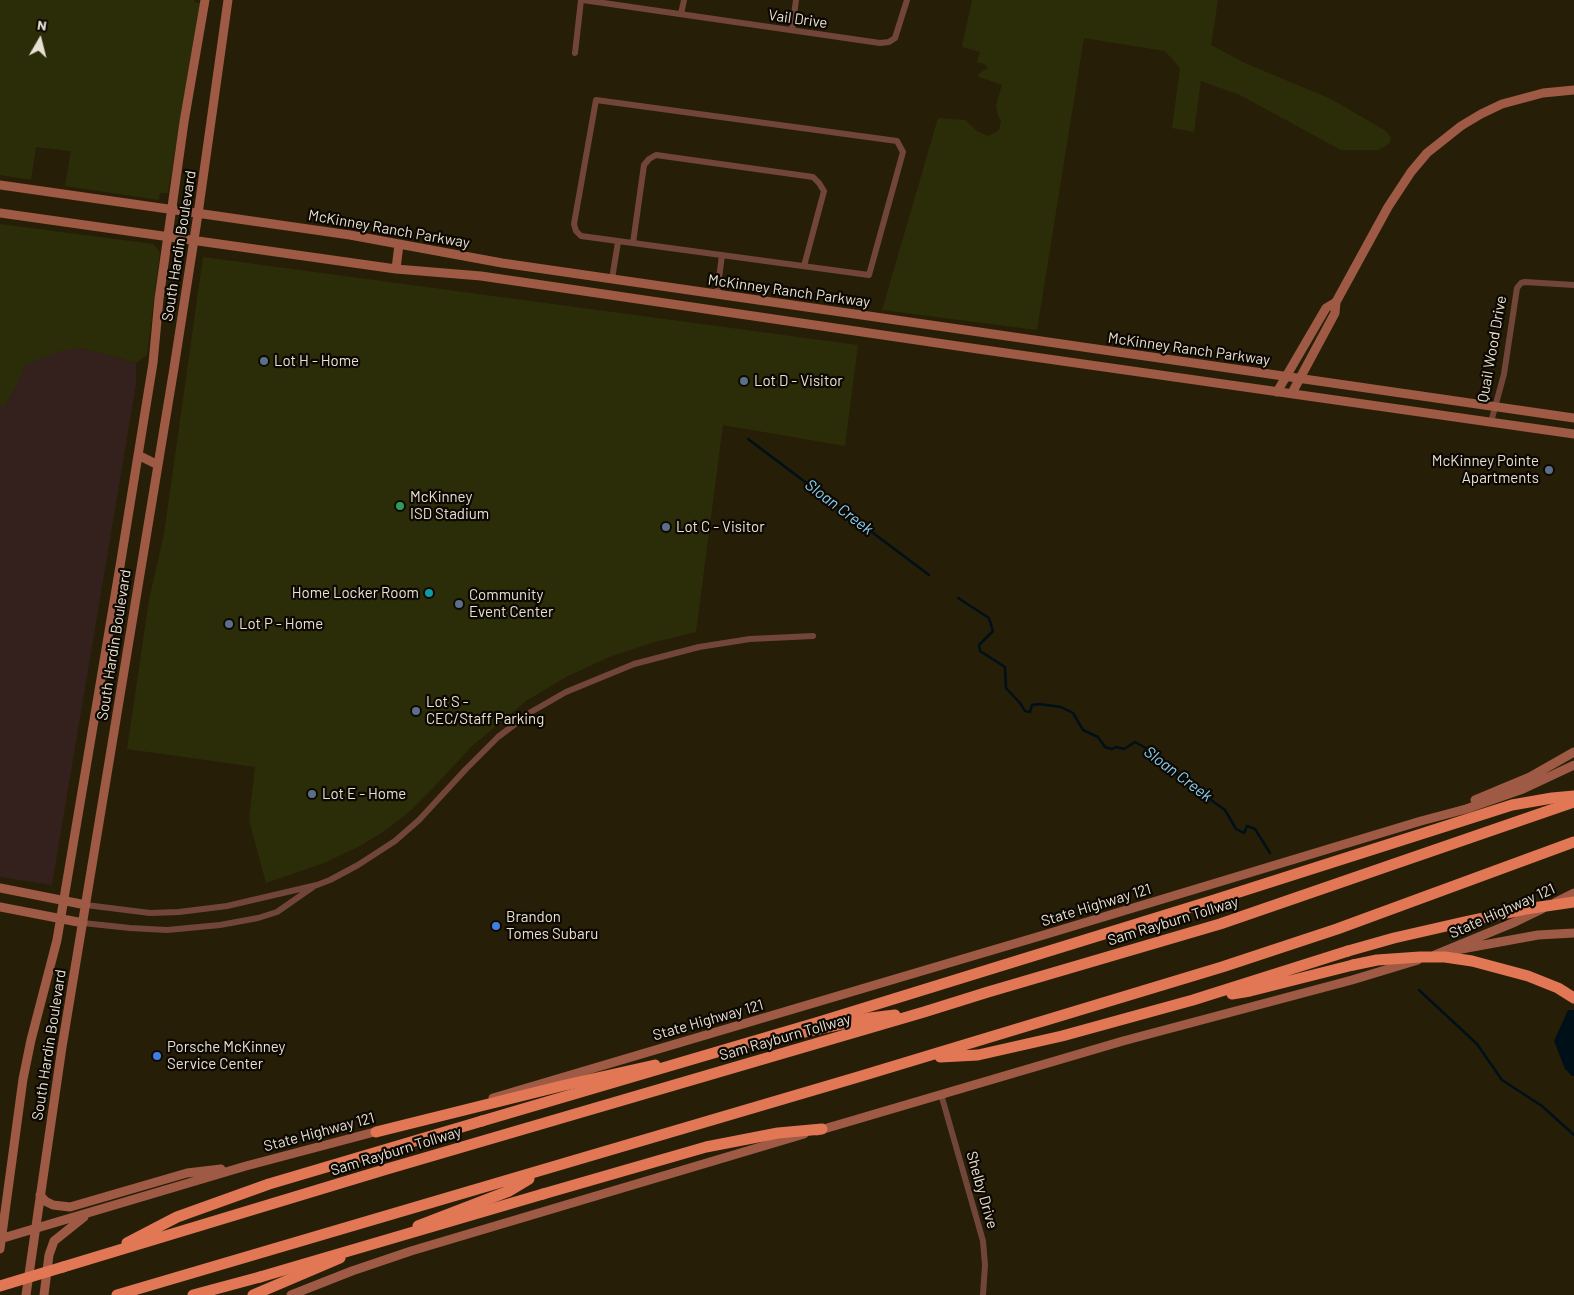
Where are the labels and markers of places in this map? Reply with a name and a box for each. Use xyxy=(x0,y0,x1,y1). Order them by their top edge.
place label: Lot H - Home xyxy=(274,352,359,370)
marker: Lot H - Home xyxy=(258,355,270,367)
place label: Lot D - Visitor xyxy=(754,372,843,390)
marker: Lot D - Visitor xyxy=(738,375,750,387)
place label: McKinney Pointe Apartments xyxy=(1432,452,1539,487)
marker: McKinney Pointe Apartments xyxy=(1543,464,1555,476)
place label: McKinney ISD Stadium xyxy=(410,488,489,523)
marker: McKinney ISD Stadium xyxy=(394,500,406,512)
place label: Lot C - Visitor xyxy=(676,518,765,536)
marker: Lot C - Visitor xyxy=(660,521,672,533)
place label: Home Locker Room xyxy=(292,584,419,602)
place label: Community Event Center xyxy=(469,586,553,621)
marker: Home Locker Room xyxy=(423,587,435,599)
marker: Community Event Center xyxy=(453,598,465,610)
place label: Lot P - Home xyxy=(239,615,323,633)
marker: Lot P - Home xyxy=(223,618,235,630)
place label: Lot S - CEC/Staff Parking xyxy=(426,693,544,728)
marker: Lot S - CEC/Staff Parking xyxy=(410,705,422,717)
place label: Lot E - Home xyxy=(322,785,406,803)
marker: Lot E - Home xyxy=(306,788,318,800)
place label: Brandon Tomes Subaru xyxy=(506,908,598,943)
marker: Brandon Tomes Subaru xyxy=(490,920,502,932)
place label: Porsche McKinney Service Center xyxy=(167,1038,285,1073)
marker: Porsche McKinney Service Center xyxy=(151,1050,163,1062)

